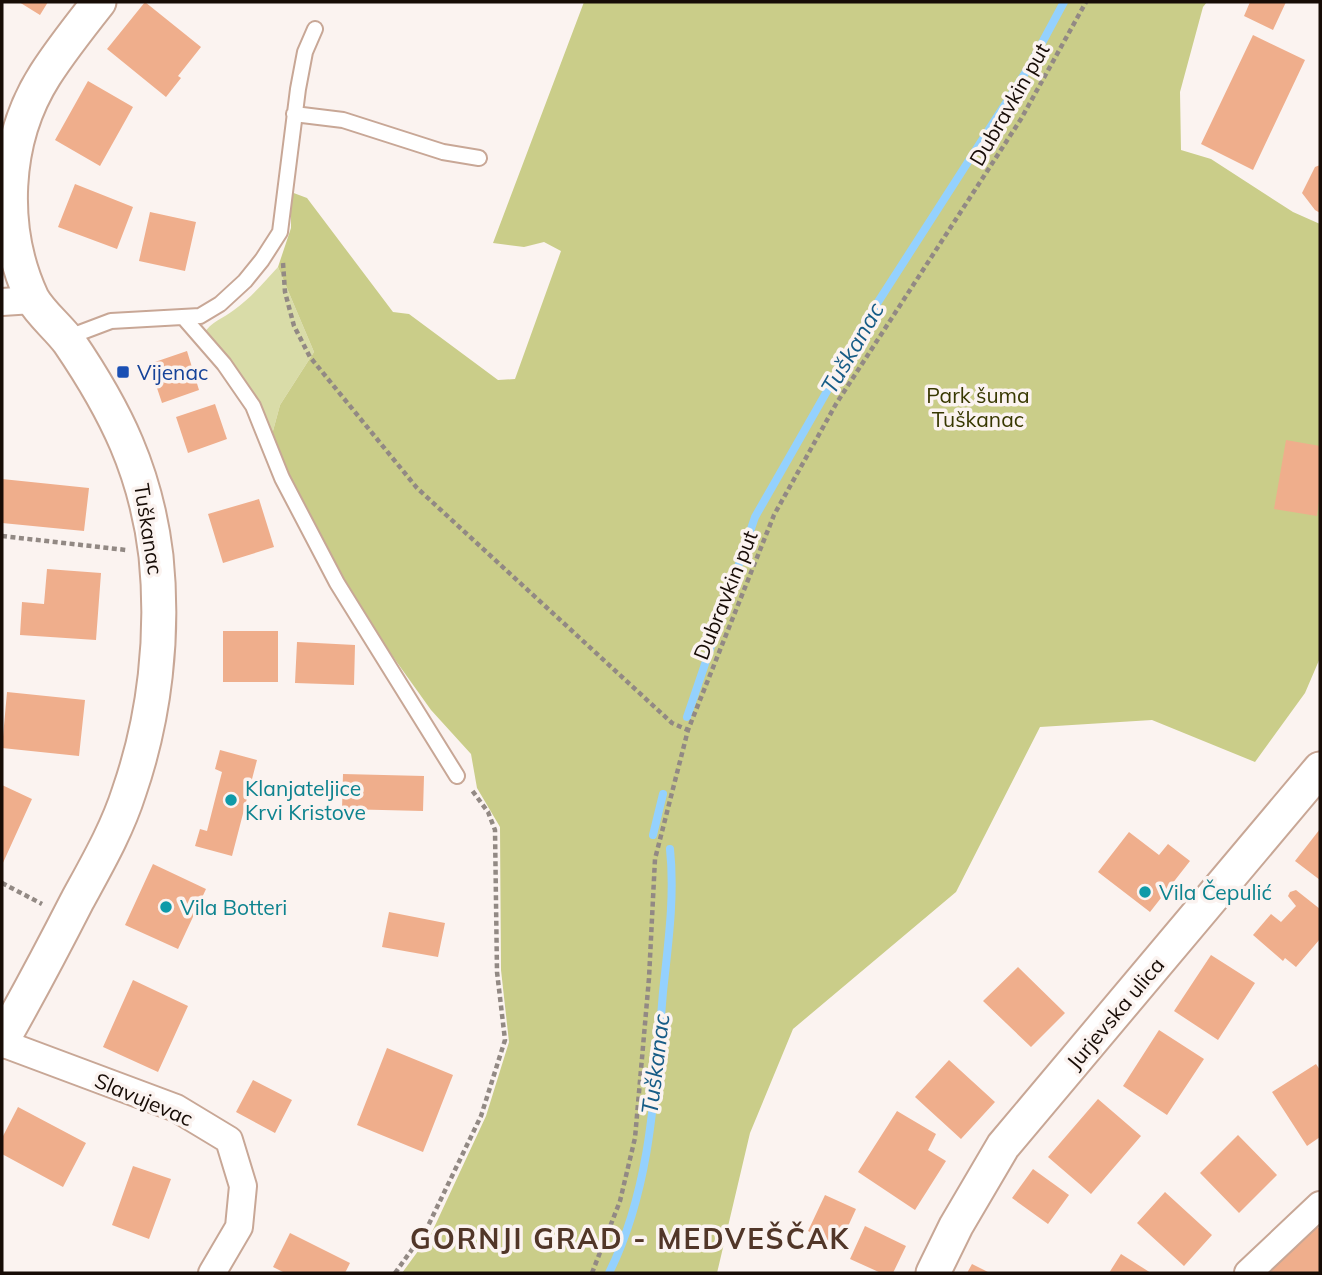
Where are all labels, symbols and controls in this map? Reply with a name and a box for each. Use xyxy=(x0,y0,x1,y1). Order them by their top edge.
street label: Dubravkin put xyxy=(963,38,1055,170)
water label: Tuškanac xyxy=(814,296,890,399)
place label: Vijenac xyxy=(137,359,208,385)
marker: Vijenac xyxy=(115,364,131,380)
park label: Park šuma Tuškanac xyxy=(926,382,1030,432)
street label: Tuškanac xyxy=(129,481,169,577)
street label: Dubravkin put xyxy=(687,527,763,663)
place label: Klanjateljice Krvi Kristove xyxy=(245,775,366,825)
marker: Klanjateljice Krvi Kristove xyxy=(223,792,239,808)
place label: Vila Čepulić xyxy=(1159,879,1272,905)
marker: Vila Čepulić xyxy=(1137,884,1153,900)
place label: Vila Botteri xyxy=(180,894,287,920)
marker: Vila Botteri xyxy=(158,899,174,915)
street label: Jurjevska ulica xyxy=(1061,952,1169,1074)
water label: Tuškanac xyxy=(634,1011,676,1116)
street label: Slavujevac xyxy=(91,1067,197,1131)
district label: GORNJI GRAD - MEDVEŠČAK xyxy=(410,1221,850,1256)

